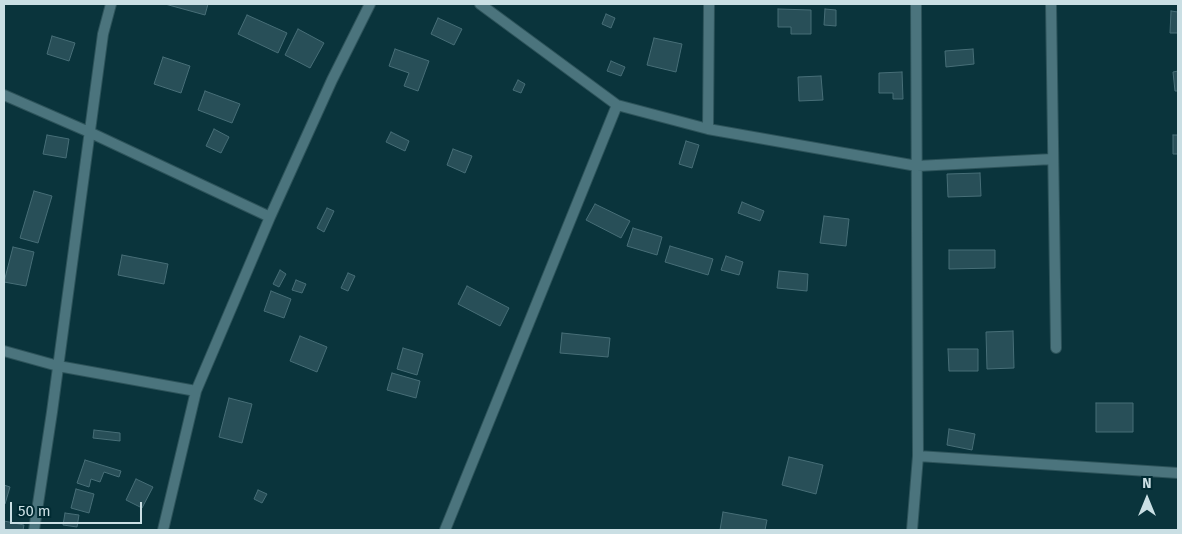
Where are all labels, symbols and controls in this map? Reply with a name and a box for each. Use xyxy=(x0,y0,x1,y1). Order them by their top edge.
north arrow xyxy=(1122,474,1172,524)
text: N xyxy=(1142,475,1152,492)
scale bar xyxy=(12,492,145,524)
text: 50 m xyxy=(18,502,51,520)

